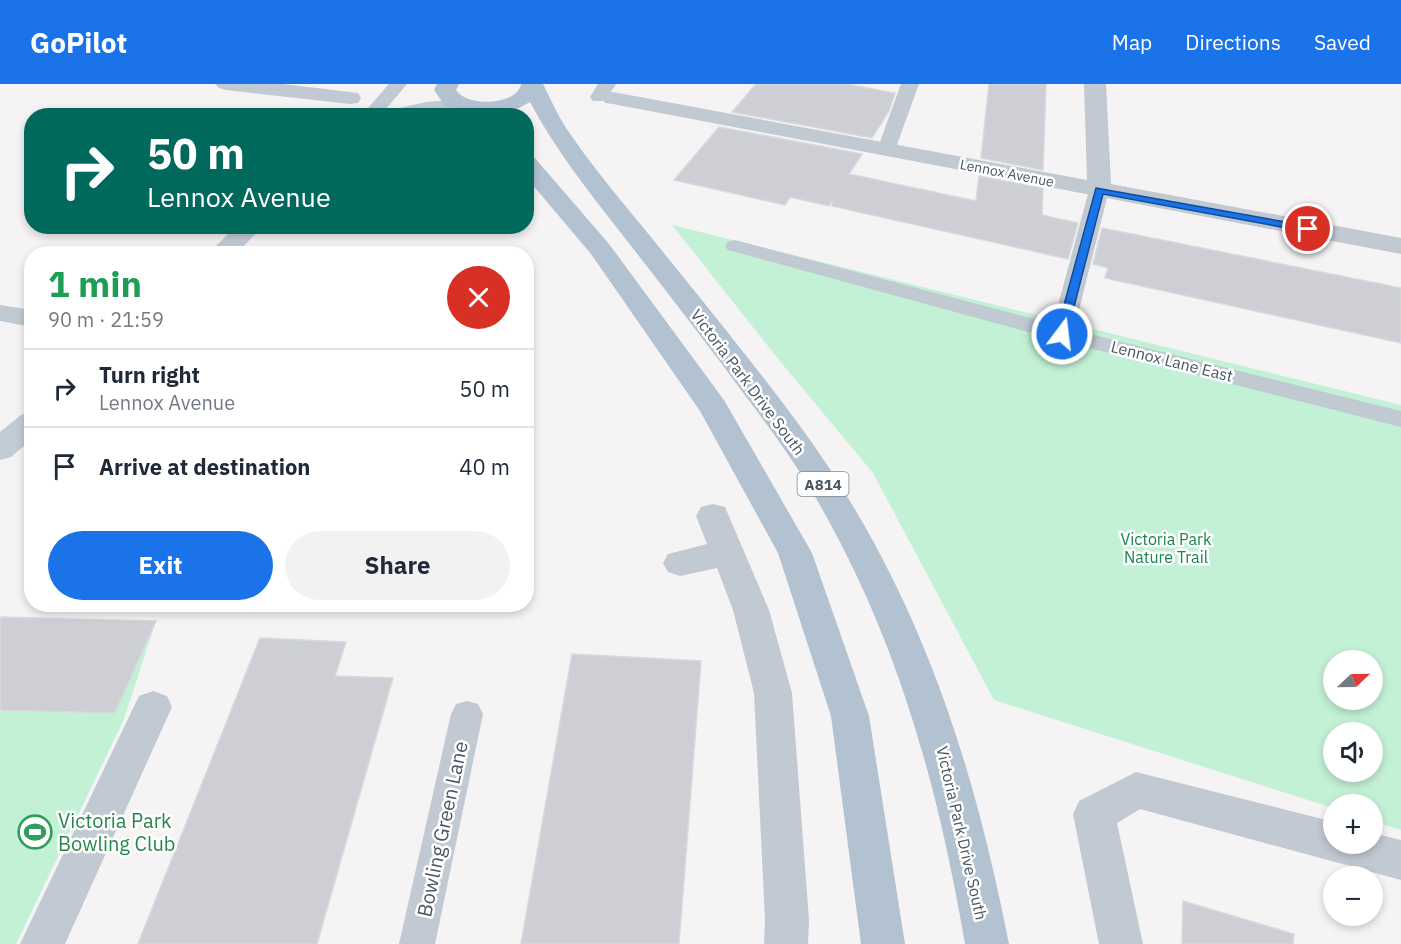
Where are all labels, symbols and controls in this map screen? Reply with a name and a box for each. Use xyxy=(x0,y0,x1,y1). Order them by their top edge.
text: GoPilot xyxy=(30,24,127,61)
text: Map xyxy=(1112,28,1152,56)
text: Directions xyxy=(1185,28,1281,56)
text: Saved xyxy=(1314,28,1371,56)
text: 50 m xyxy=(147,126,245,181)
icon: right xyxy=(48,132,126,210)
street label: Lennox Avenue xyxy=(959,155,1056,191)
text: Lennox Avenue xyxy=(147,179,331,214)
pin xyxy=(1282,203,1333,254)
icon: arrive xyxy=(1291,212,1324,245)
text: 1 min xyxy=(48,260,142,307)
button: close xyxy=(447,266,510,329)
position arrow xyxy=(1030,302,1094,366)
street label: Victoria Park Drive South xyxy=(687,305,809,459)
text: 90 m · 21:59 xyxy=(48,306,164,333)
street label: Lennox Lane East xyxy=(1109,336,1235,386)
text: Turn right xyxy=(99,360,200,389)
icon: right xyxy=(48,372,81,405)
text: 50 m xyxy=(459,374,510,403)
text: Lennox Avenue xyxy=(99,389,235,416)
icon: arrive xyxy=(48,450,81,483)
text: Arrive at destination xyxy=(99,452,310,481)
text: 40 m xyxy=(459,452,510,481)
road number: A814 xyxy=(798,472,848,496)
park label: Victoria Park Nature Trail xyxy=(1121,529,1212,567)
button: Exit xyxy=(48,531,273,600)
button: Share xyxy=(285,531,510,600)
north arrow xyxy=(1323,650,1383,710)
map controls xyxy=(1323,650,1383,926)
button: sound xyxy=(1323,722,1383,782)
street label: Bowling Green Lane xyxy=(410,739,474,919)
street label: Victoria Park Drive South xyxy=(932,744,992,922)
button: + xyxy=(1323,794,1383,854)
place label: Victoria Park Bowling Club xyxy=(58,807,175,857)
sports icon: Victoria Park Bowling Club xyxy=(17,814,53,850)
button: − xyxy=(1323,866,1383,926)

